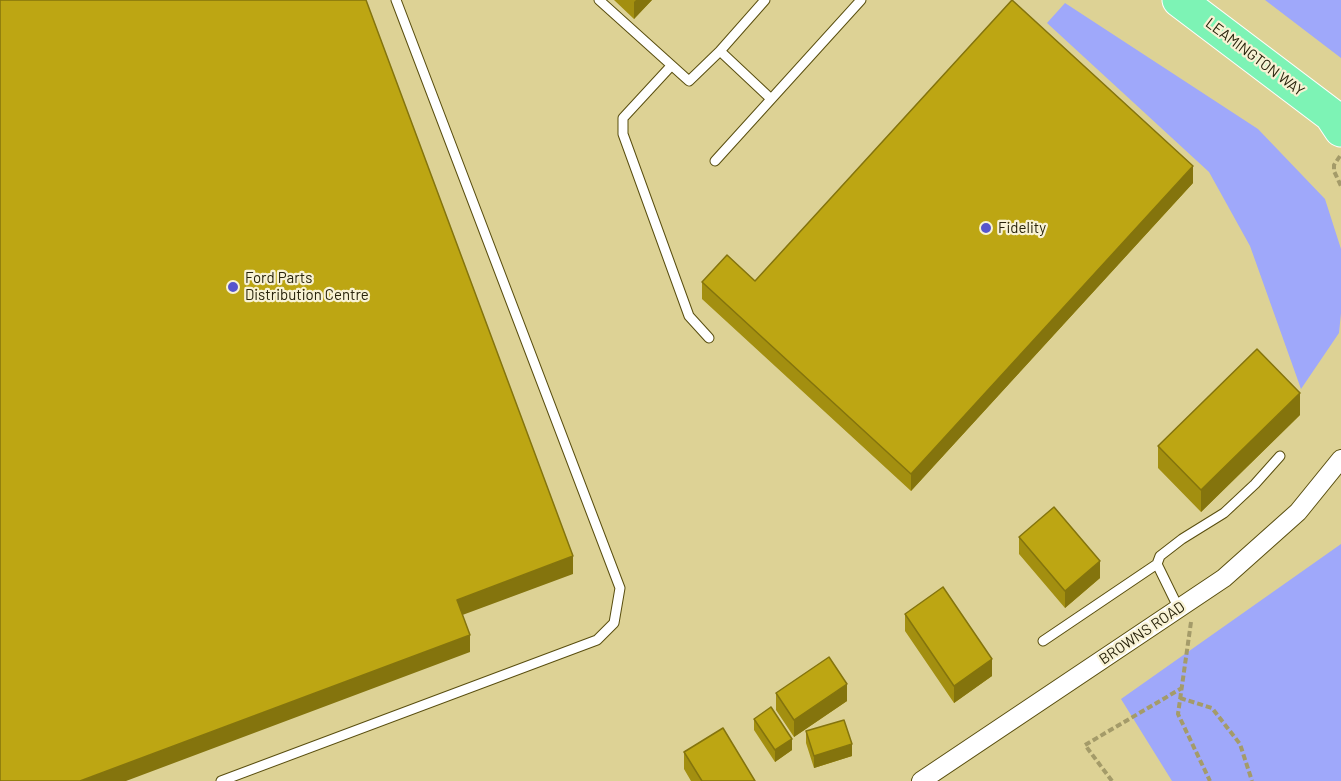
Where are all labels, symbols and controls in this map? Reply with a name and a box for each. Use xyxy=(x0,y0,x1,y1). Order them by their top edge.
street label: LEAMINGTON WAY xyxy=(1202,14,1308,100)
place label: Fidelity xyxy=(998,219,1046,237)
marker: Fidelity xyxy=(979,221,993,235)
place label: Ford Parts Distribution Centre xyxy=(245,269,369,304)
marker: Ford Parts Distribution Centre xyxy=(226,280,240,294)
street label: BROWNS ROAD xyxy=(1096,598,1188,668)

